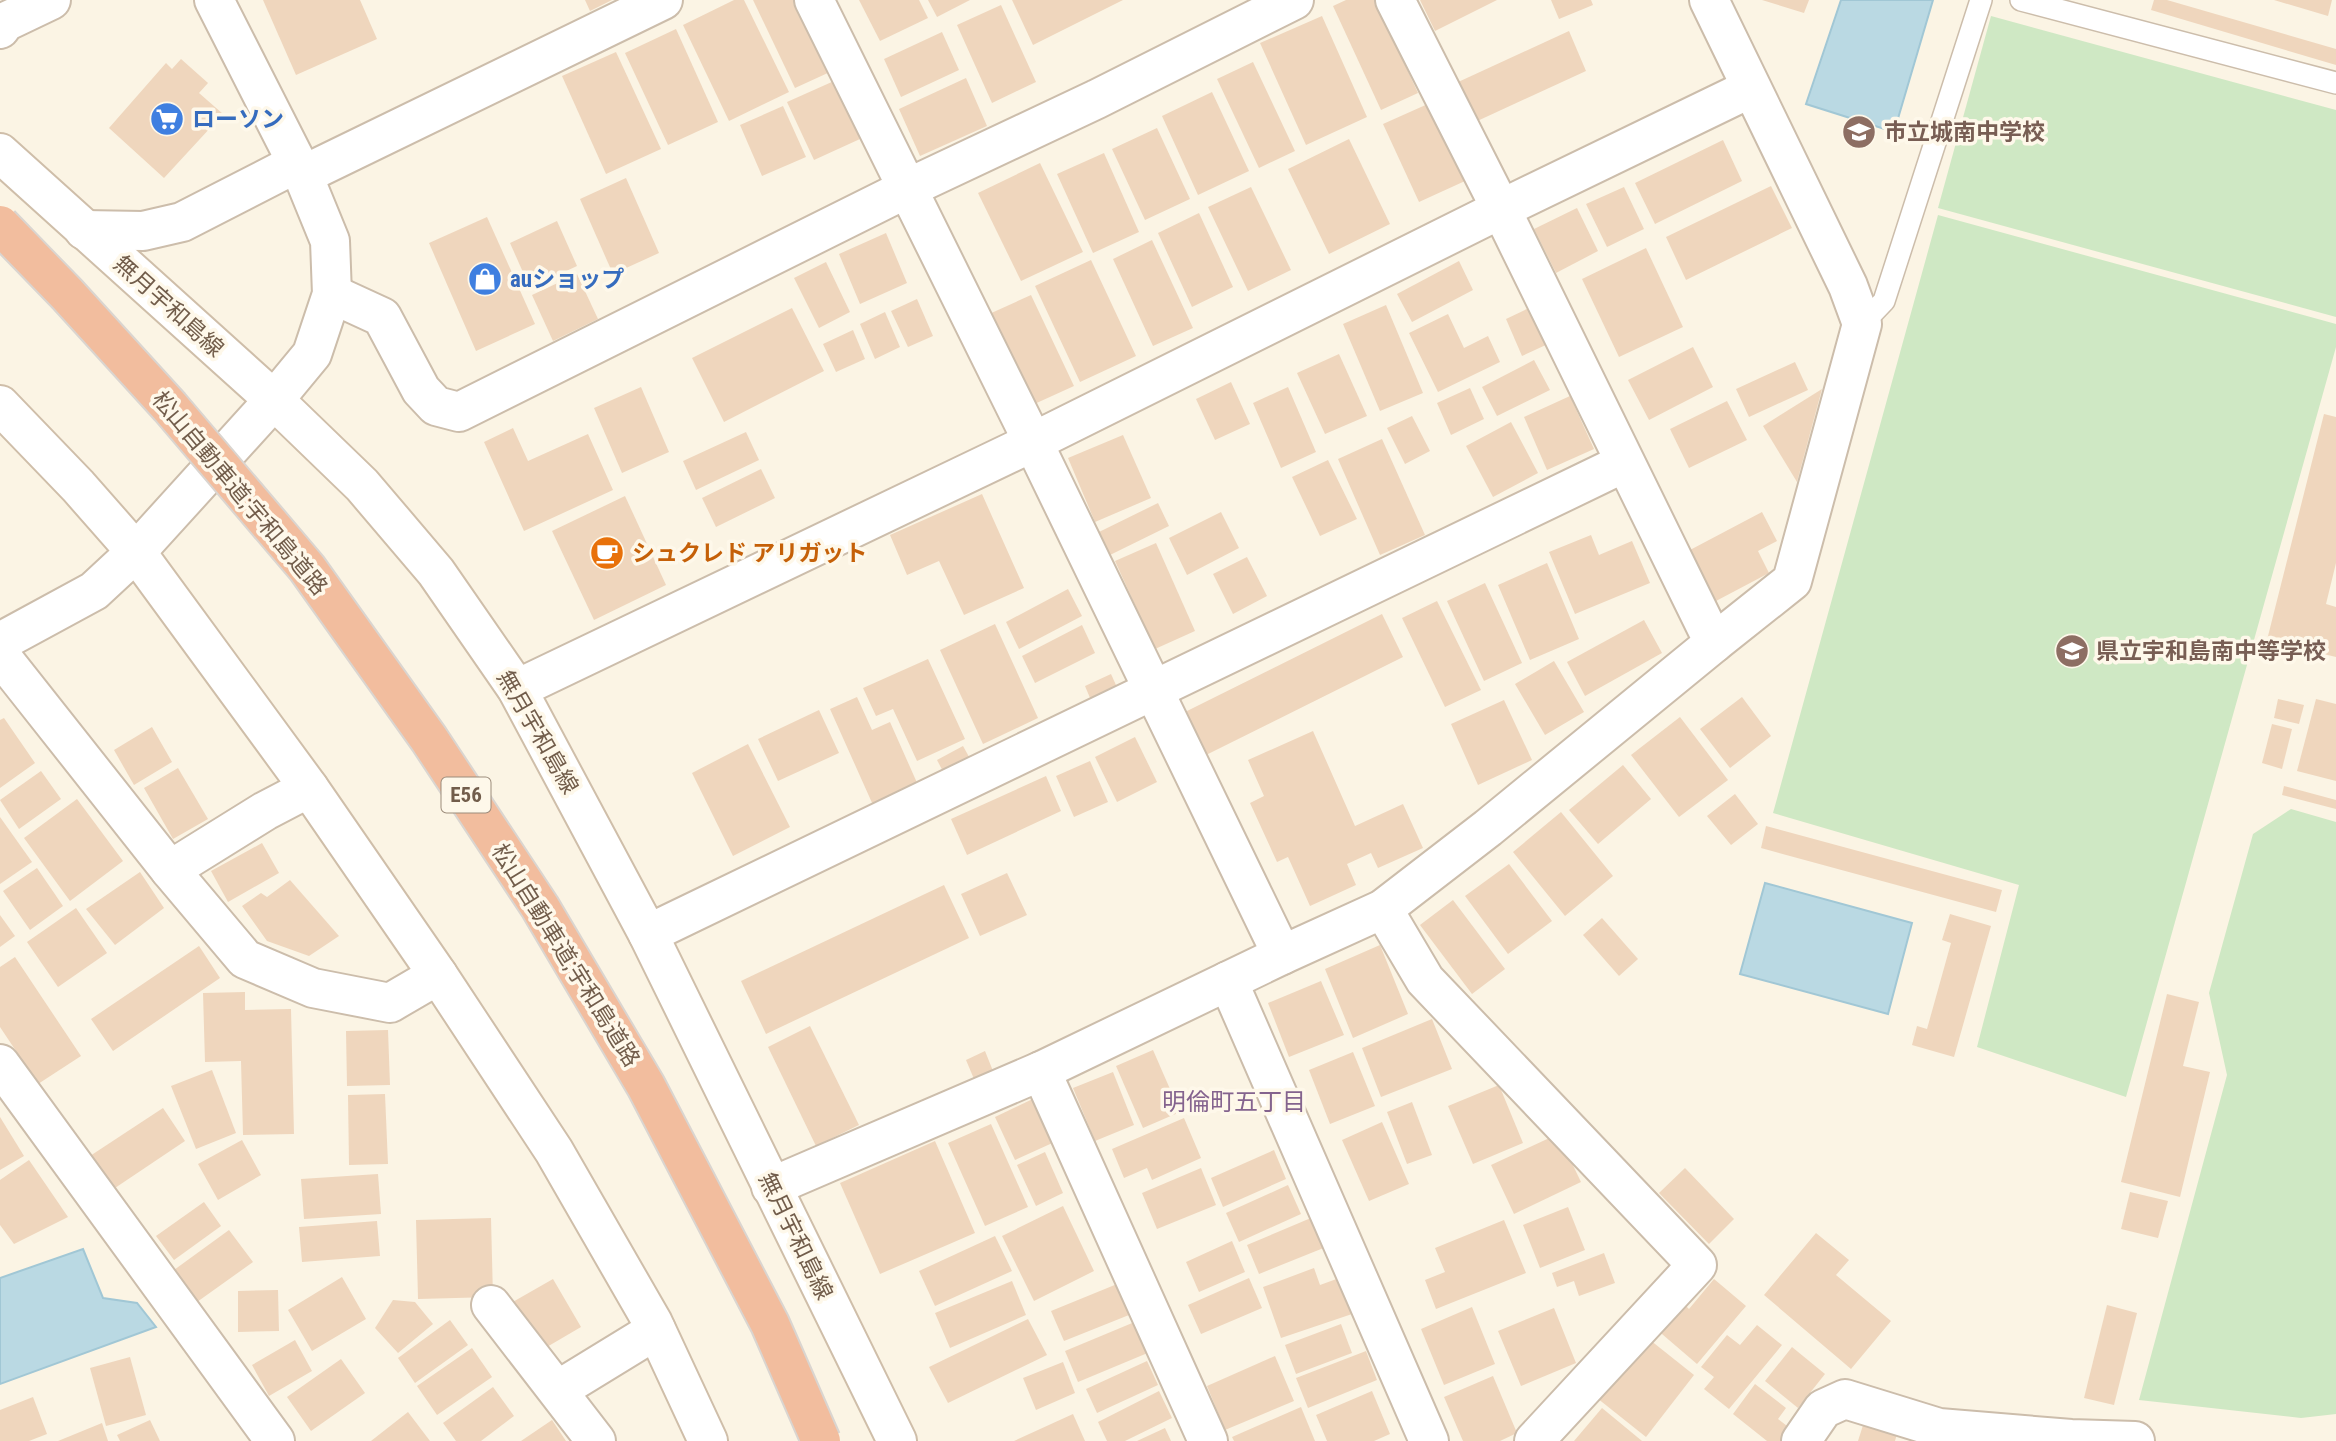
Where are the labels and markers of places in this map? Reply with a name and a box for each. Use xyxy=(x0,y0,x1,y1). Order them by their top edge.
supermarket icon: ローソン xyxy=(148,100,186,138)
place label: ローソン xyxy=(192,106,284,133)
school or university icon: 市立城南中学校 xyxy=(1840,113,1878,151)
place label: 市立城南中学校 xyxy=(1884,119,2045,146)
shop icon: auショップ xyxy=(466,260,504,298)
place label: auショップ xyxy=(510,266,624,293)
cafe icon: シュクレド アリガット xyxy=(588,534,626,572)
place label: シュクレド アリガット xyxy=(632,540,867,567)
school or university icon: 県立宇和島南中等学校 xyxy=(2053,632,2091,670)
place label: 県立宇和島南中等学校 xyxy=(2096,638,2326,665)

